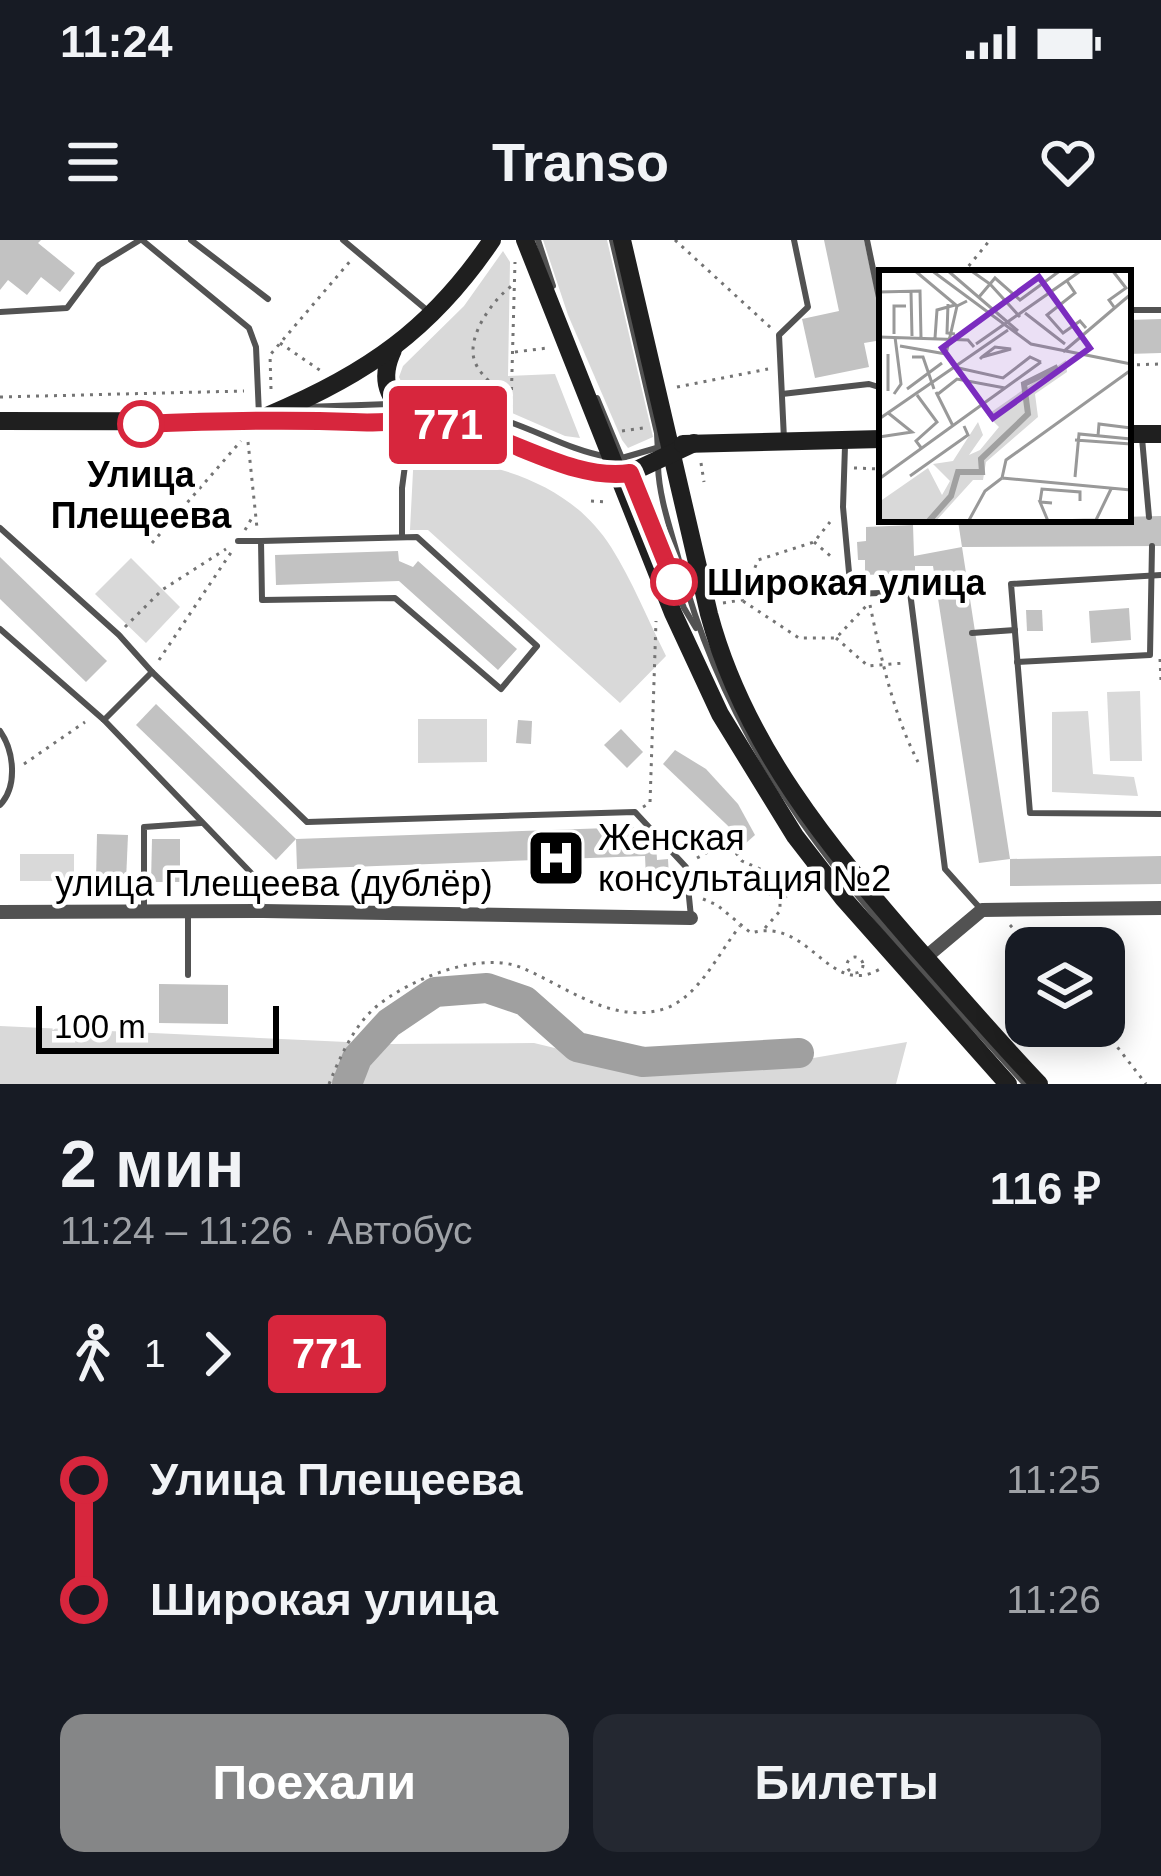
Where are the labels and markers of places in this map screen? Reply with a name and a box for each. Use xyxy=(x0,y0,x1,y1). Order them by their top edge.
marker: Улица Плещеева xyxy=(119,402,163,446)
place label: Улица Плещеева xyxy=(51,454,232,536)
marker: Широкая улица xyxy=(652,560,696,604)
place label: Широкая улица xyxy=(707,562,986,603)
place label: Женская консультация №2 xyxy=(598,817,891,899)
hospital icon: Женская консультация №2 xyxy=(525,827,587,889)

